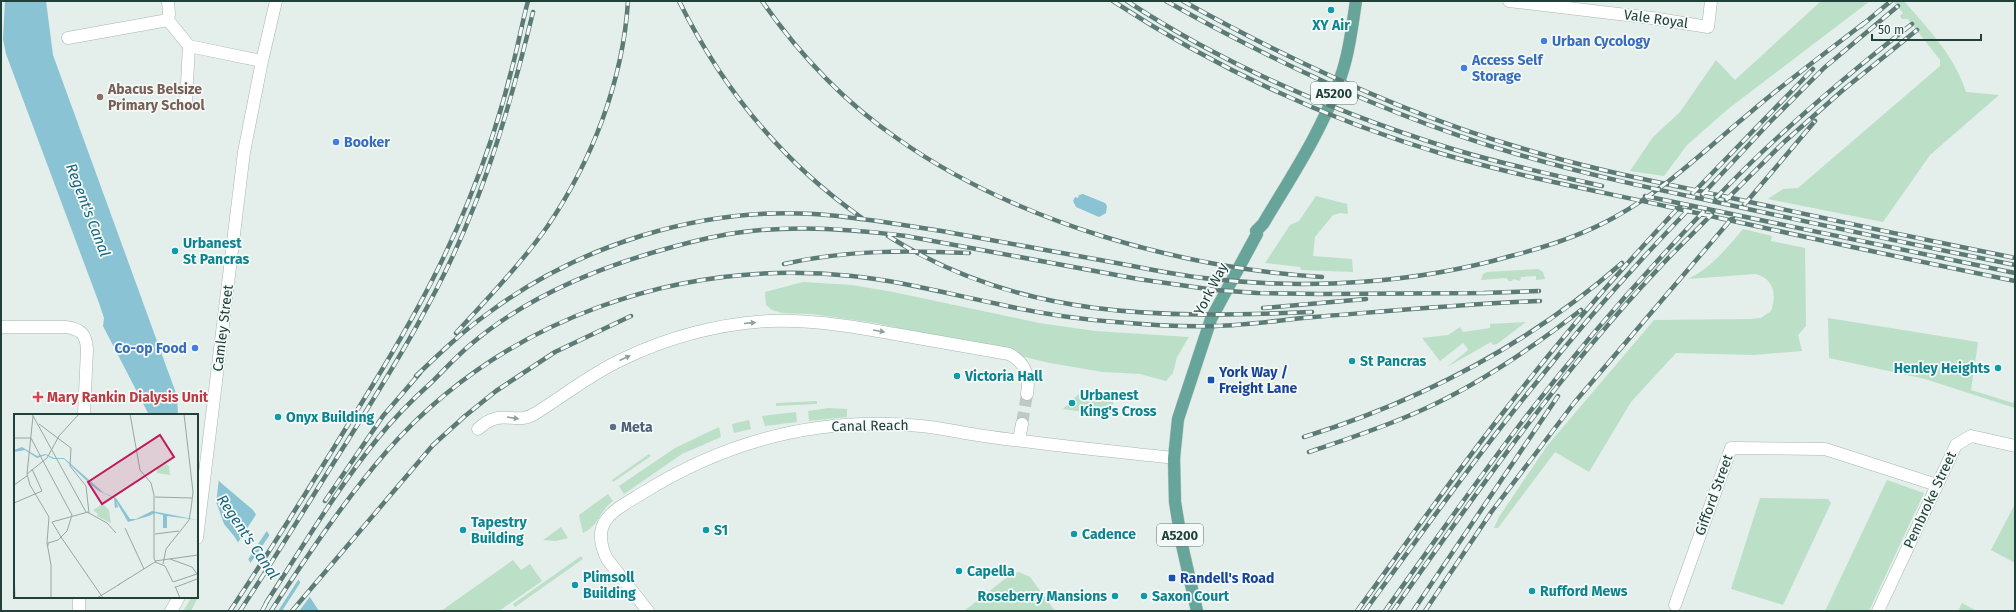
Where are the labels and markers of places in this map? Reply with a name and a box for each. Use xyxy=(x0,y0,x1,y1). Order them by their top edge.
marker: XY Air xyxy=(1326,5,1336,15)
place label: XY Air xyxy=(1311,17,1350,34)
place label: Urban Cycology xyxy=(1552,33,1651,50)
marker: Urban Cycology xyxy=(1539,36,1549,46)
place label: Access Self Storage xyxy=(1471,52,1544,85)
marker: Access Self Storage xyxy=(1459,63,1469,73)
place label: Abacus Belsize Primary School xyxy=(107,81,206,114)
marker: Abacus Belsize Primary School xyxy=(95,92,105,102)
place label: Booker xyxy=(344,134,390,151)
marker: Booker xyxy=(331,137,341,147)
place label: Urbanest St Pancras xyxy=(183,235,250,268)
marker: Urbanest St Pancras xyxy=(170,246,180,256)
place label: Co-op Food xyxy=(114,340,187,357)
marker: Co-op Food xyxy=(190,343,200,353)
place label: St Pancras xyxy=(1360,353,1427,370)
marker: St Pancras xyxy=(1347,356,1357,366)
place label: Henley Heights xyxy=(1894,360,1990,377)
marker: Henley Heights xyxy=(1993,363,2003,373)
place label: York Way / Freight Lane xyxy=(1218,364,1298,397)
place label: Victoria Hall xyxy=(964,368,1044,385)
marker: Victoria Hall xyxy=(952,371,962,381)
marker: York Way / Freight Lane xyxy=(1206,375,1216,385)
place label: Urbanest King's Cross xyxy=(1080,387,1157,420)
place label: Mary Rankin Dialysis Unit xyxy=(47,389,209,406)
marker: Mary Rankin Dialysis Unit xyxy=(32,391,44,403)
marker: Urbanest King's Cross xyxy=(1067,398,1077,408)
place label: Onyx Building xyxy=(286,409,375,426)
marker: Onyx Building xyxy=(273,412,283,422)
place label: Meta xyxy=(621,419,653,436)
marker: Meta xyxy=(608,422,618,432)
place label: Tapestry Building xyxy=(471,514,527,547)
place label: S1 xyxy=(714,522,728,539)
marker: Tapestry Building xyxy=(458,525,468,535)
marker: S1 xyxy=(701,525,711,535)
place label: Cadence xyxy=(1082,526,1136,543)
marker: Cadence xyxy=(1069,529,1079,539)
place label: Capella xyxy=(967,563,1015,580)
marker: Capella xyxy=(954,566,964,576)
place label: Plimsoll Building xyxy=(583,569,636,602)
place label: Randell's Road xyxy=(1180,570,1274,587)
marker: Randell's Road xyxy=(1167,573,1177,583)
marker: Plimsoll Building xyxy=(570,580,580,590)
place label: Rufford Mews xyxy=(1540,583,1628,600)
marker: Rufford Mews xyxy=(1527,586,1537,596)
place label: Roseberry Mansions xyxy=(978,588,1107,605)
place label: Saxon Court xyxy=(1152,588,1230,605)
marker: Roseberry Mansions xyxy=(1110,591,1120,601)
marker: Saxon Court xyxy=(1139,591,1149,601)

